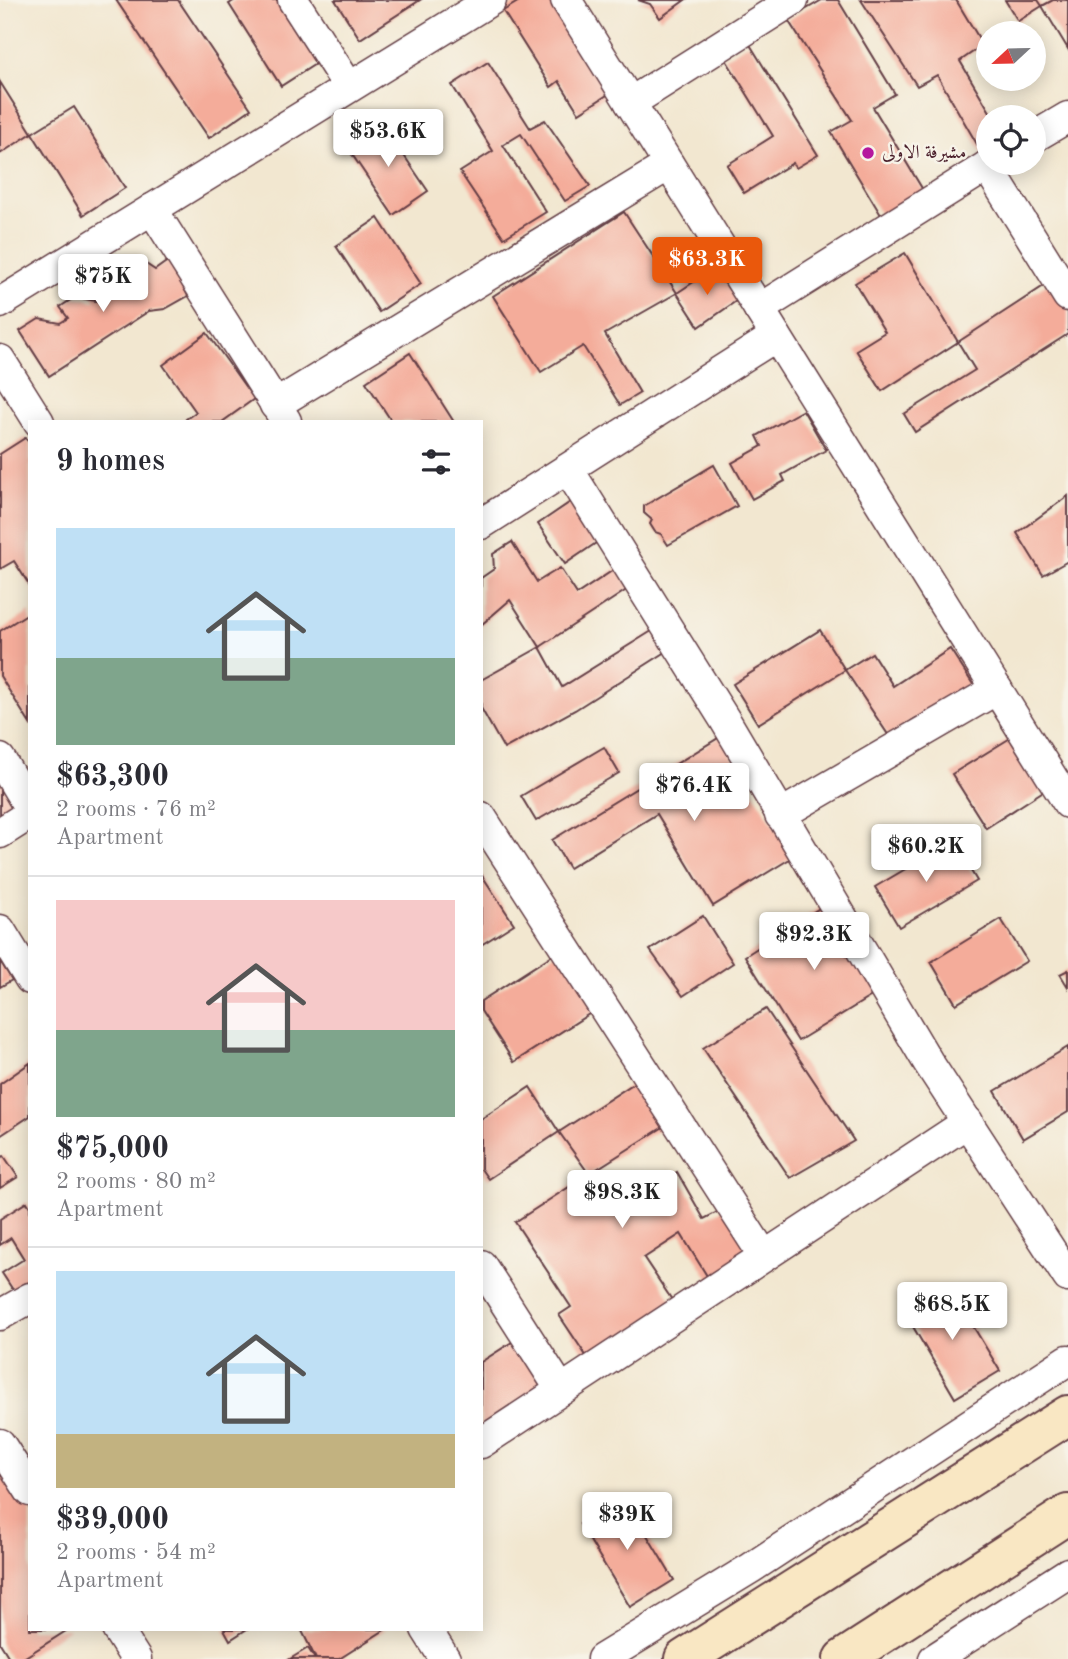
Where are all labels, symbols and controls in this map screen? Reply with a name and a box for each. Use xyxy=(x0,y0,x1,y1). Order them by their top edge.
north arrow xyxy=(976,21,1046,91)
map controls xyxy=(976,21,1046,175)
button: locate xyxy=(976,105,1046,175)
pin: $53.6K xyxy=(331,110,445,169)
text: $53.6K xyxy=(349,120,427,143)
place label: مشيرفة الاولى xyxy=(882,144,966,163)
marker: مشيرفة الاولى xyxy=(860,145,876,161)
pin: $63.3K xyxy=(650,238,764,297)
text: $63.3K xyxy=(668,248,746,271)
pin: $75K xyxy=(62,254,144,314)
text: $75K xyxy=(74,265,132,288)
icon: filters xyxy=(417,443,455,481)
text: 9 homes xyxy=(56,447,165,477)
icon: home xyxy=(193,573,319,699)
text: $63,300 xyxy=(56,762,169,792)
pin: $76.4K xyxy=(637,764,751,823)
text: $76.4K xyxy=(655,774,733,797)
text: 2 rooms · 76 m² xyxy=(56,798,216,821)
pin: $60.2K xyxy=(869,824,983,884)
text: Apartment xyxy=(56,826,164,849)
text: $60.2K xyxy=(887,835,965,858)
pin: $92.3K xyxy=(757,912,871,972)
text: $92.3K xyxy=(775,923,853,946)
icon: home xyxy=(193,945,319,1071)
text: $75,000 xyxy=(56,1134,169,1164)
text: 2 rooms · 80 m² xyxy=(56,1170,216,1193)
pin: $98.3K xyxy=(565,1170,679,1230)
text: $98.3K xyxy=(583,1181,661,1204)
text: Apartment xyxy=(56,1198,164,1221)
pin: $68.5K xyxy=(895,1282,1009,1342)
text: $68.5K xyxy=(913,1293,991,1316)
icon: home xyxy=(193,1316,319,1442)
pin: $39K xyxy=(586,1492,668,1552)
text: $39K xyxy=(598,1503,656,1526)
text: $39,000 xyxy=(56,1505,169,1535)
text: 2 rooms · 54 m² xyxy=(56,1541,216,1564)
text: Apartment xyxy=(56,1569,164,1592)

